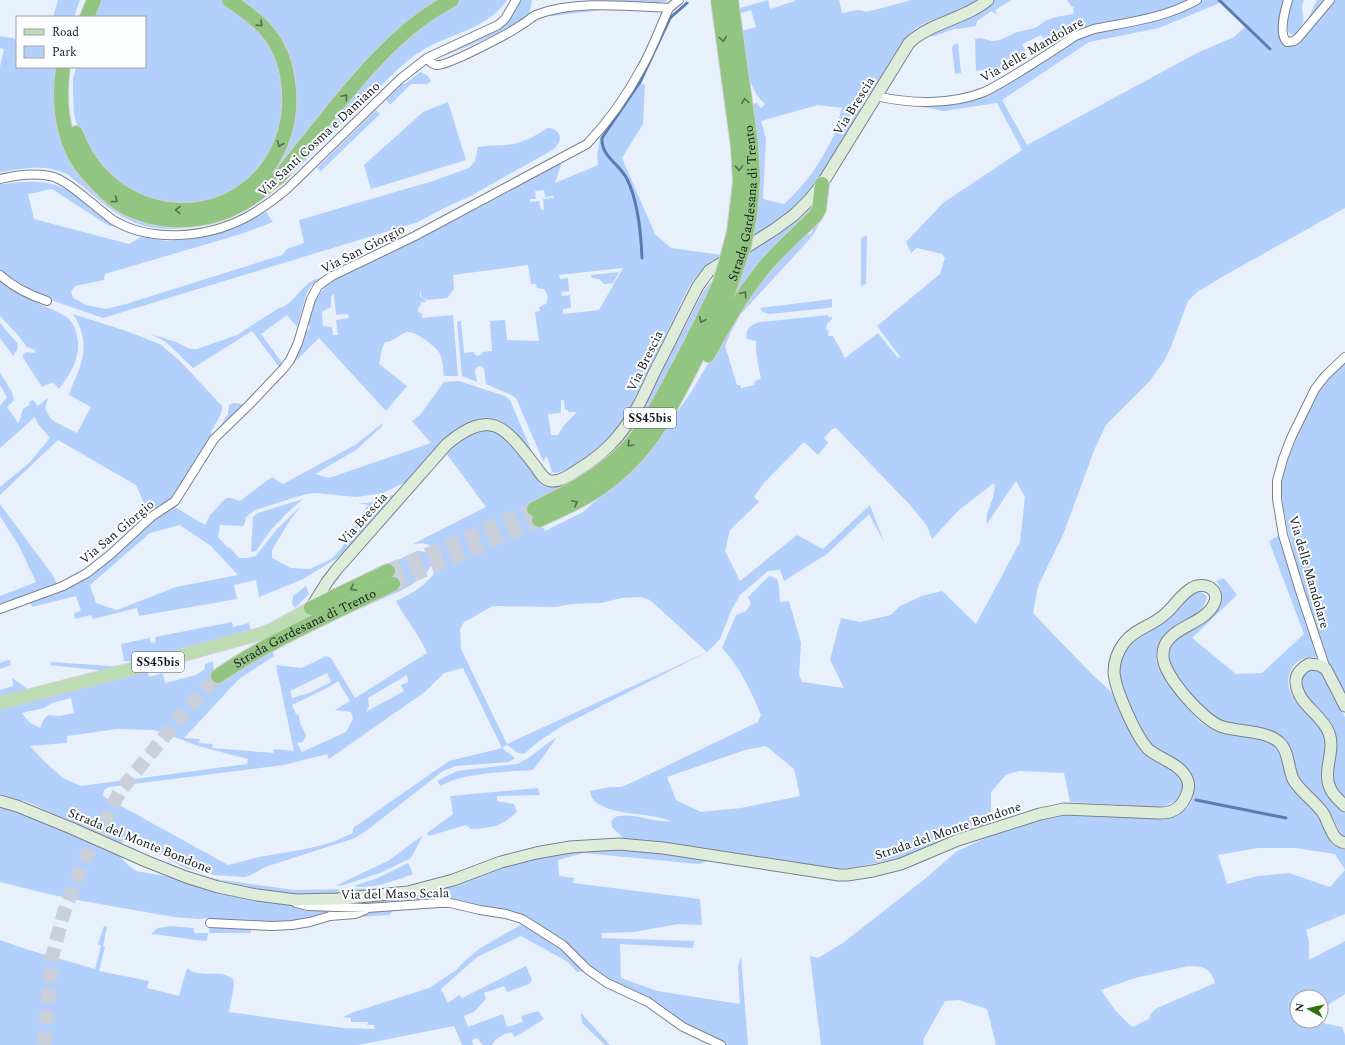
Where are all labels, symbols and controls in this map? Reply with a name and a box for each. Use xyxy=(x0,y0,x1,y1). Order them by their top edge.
street label: Via delle Mandolare xyxy=(977,12,1087,88)
legend xyxy=(16,16,146,68)
one-way arrow xyxy=(255,19,263,26)
text: Road xyxy=(52,23,79,42)
one-way arrow xyxy=(718,36,727,42)
text: Park xyxy=(52,43,77,62)
street label: Via Brescia xyxy=(828,72,880,139)
street label: Via Santi Cosma e Damiano xyxy=(253,77,385,201)
one-way arrow xyxy=(340,94,347,102)
one-way arrow xyxy=(741,98,750,104)
street label: Strada Gardesana di Trento xyxy=(723,124,763,284)
one-way arrow xyxy=(277,141,285,148)
one-way arrow xyxy=(735,165,744,171)
one-way arrow xyxy=(111,195,118,203)
one-way arrow xyxy=(175,206,181,214)
street label: Via San Giorgio xyxy=(317,219,409,279)
one-way arrow xyxy=(739,292,746,299)
one-way arrow xyxy=(699,316,707,324)
street label: Via Brescia xyxy=(622,327,669,395)
road number: SS45bis xyxy=(624,408,676,428)
one-way arrow xyxy=(627,439,635,447)
street label: Via Brescia xyxy=(334,487,393,550)
street label: Via San Giorgio xyxy=(75,495,159,569)
one-way arrow xyxy=(570,500,578,508)
street label: Via delle Mandolare xyxy=(1283,513,1335,631)
one-way arrow xyxy=(349,583,357,591)
street label: Strada Gardesana di Trento xyxy=(229,584,380,674)
road number: SS45bis xyxy=(132,652,184,672)
street label: Strada del Monte Bondone xyxy=(872,797,1024,865)
street label: Strada del Monte Bondone xyxy=(65,803,215,879)
street label: Via del Maso Scala xyxy=(341,883,450,905)
north arrow xyxy=(1289,989,1329,1029)
text: N xyxy=(1291,1002,1309,1013)

